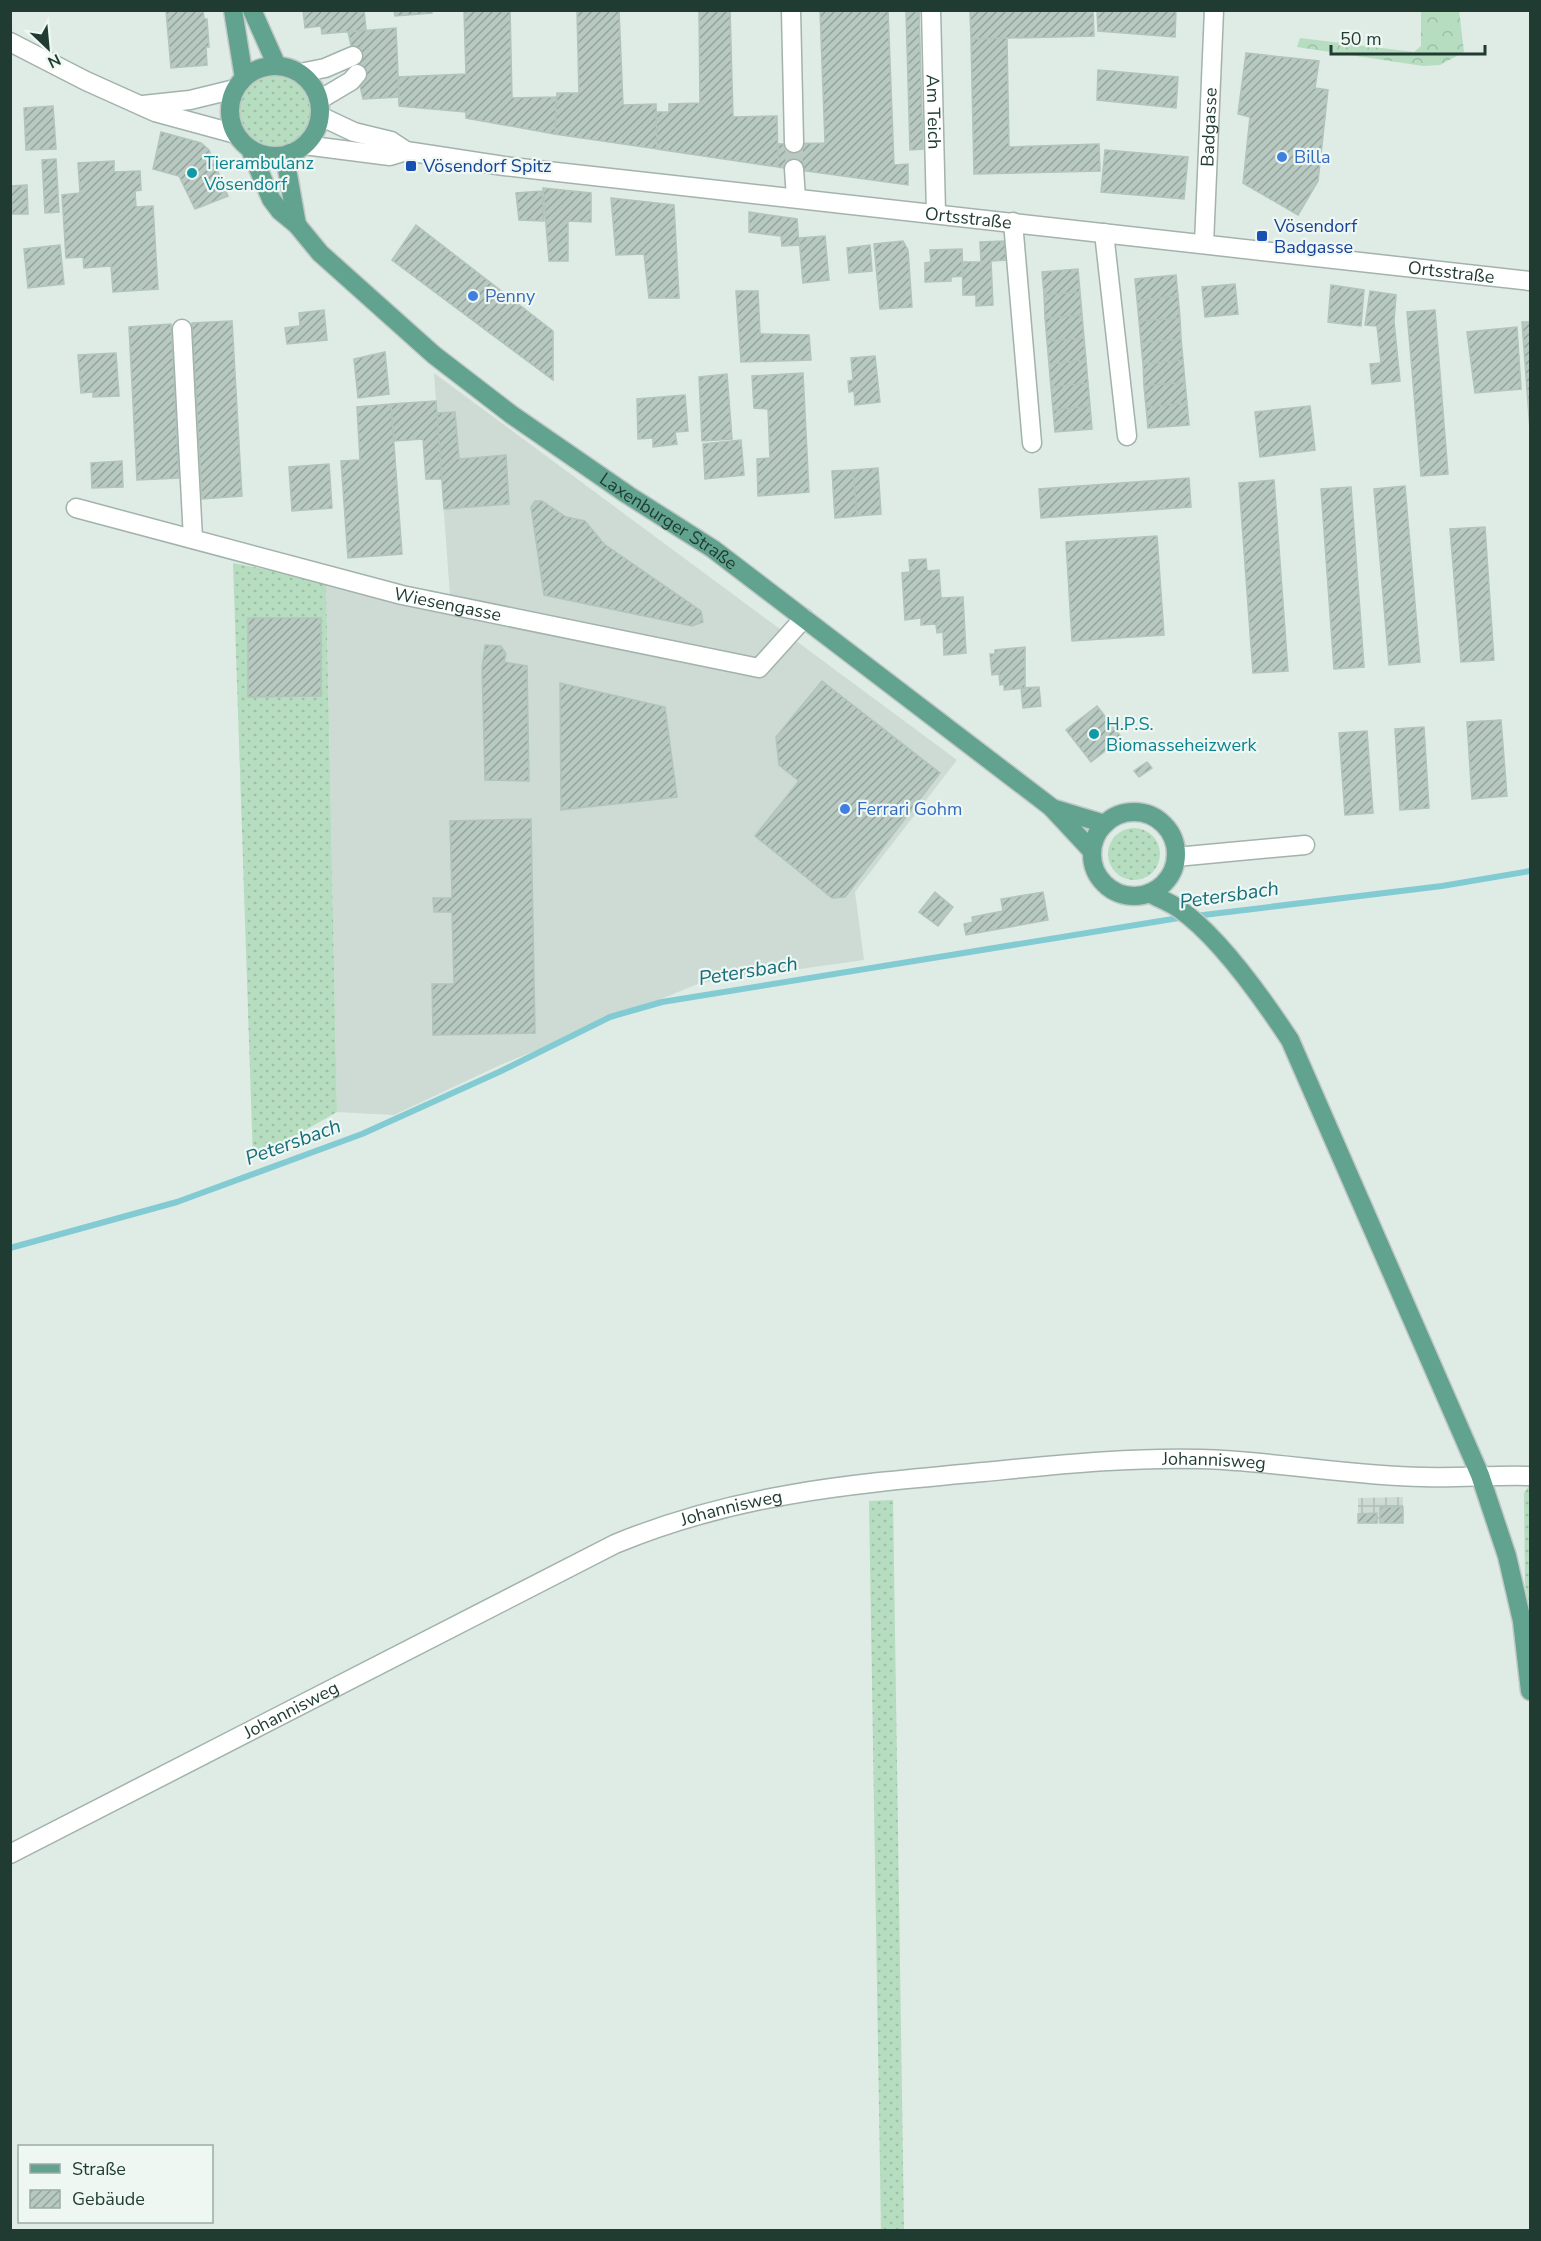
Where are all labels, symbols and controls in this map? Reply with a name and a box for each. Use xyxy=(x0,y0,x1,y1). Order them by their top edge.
north arrow xyxy=(18,18,78,78)
scale bar xyxy=(1331,18,1486,56)
text: 50 m xyxy=(1340,27,1382,51)
text: N xyxy=(44,48,64,73)
street label: Am Teich xyxy=(921,74,946,150)
street label: Badgasse xyxy=(1195,87,1223,167)
place label: Billa xyxy=(1294,145,1331,169)
marker: Billa xyxy=(1275,150,1289,164)
place label: Tierambulanz Vösendorf xyxy=(203,151,314,196)
place label: Vösendorf Spitz xyxy=(422,154,551,178)
marker: Vösendorf Spitz xyxy=(404,159,418,173)
marker: Tierambulanz Vösendorf xyxy=(185,166,199,180)
street label: Ortsstraße xyxy=(924,201,1013,235)
place label: Vösendorf Badgasse xyxy=(1273,214,1358,259)
marker: Vösendorf Badgasse xyxy=(1255,229,1269,243)
street label: Ortsstraße xyxy=(1407,255,1496,289)
place label: Penny xyxy=(485,284,536,308)
marker: Penny xyxy=(466,289,480,303)
street label: Laxenburger Straße xyxy=(595,467,742,575)
street label: Wiesengasse xyxy=(392,582,503,627)
place label: H.P.S. Biomasseheizwerk xyxy=(1106,712,1257,757)
marker: H.P.S. Biomasseheizwerk xyxy=(1087,727,1101,741)
place label: Ferrari Gohm xyxy=(857,797,962,821)
marker: Ferrari Gohm xyxy=(838,802,852,816)
water label: Petersbach xyxy=(1178,875,1280,915)
water label: Petersbach xyxy=(697,950,799,992)
water label: Petersbach xyxy=(241,1112,345,1172)
street label: Johannisweg xyxy=(1161,1447,1267,1475)
street label: Johannisweg xyxy=(677,1484,784,1532)
street label: Johannisweg xyxy=(239,1676,343,1745)
legend xyxy=(18,2145,213,2223)
text: Straße xyxy=(72,2157,126,2181)
text: Gebäude xyxy=(72,2187,145,2211)

